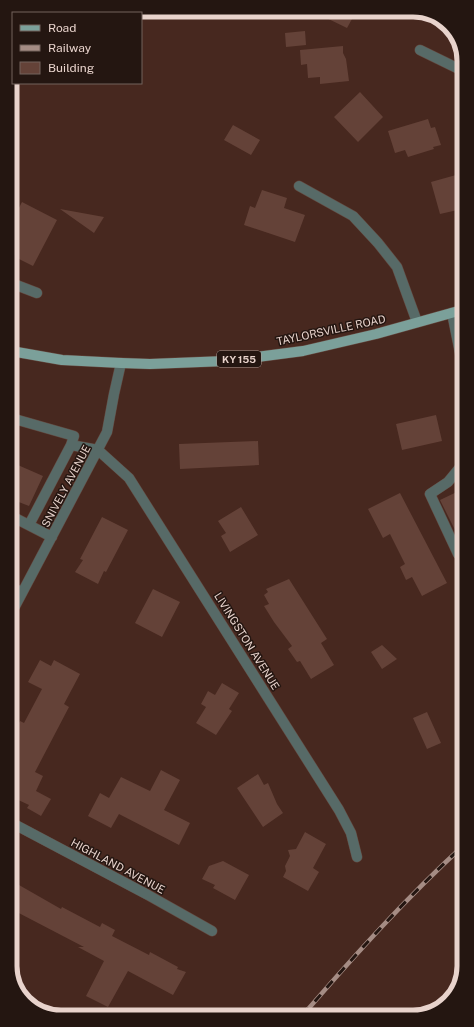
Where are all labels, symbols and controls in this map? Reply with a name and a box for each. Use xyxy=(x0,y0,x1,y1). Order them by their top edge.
legend xyxy=(12,12,142,84)
text: Road xyxy=(48,21,76,35)
text: Railway xyxy=(48,41,92,55)
text: Building xyxy=(48,61,94,75)
street label: TAYLORSVILLE ROAD xyxy=(275,313,387,347)
road number: KY 155 xyxy=(217,351,261,367)
street label: SNIVELY AVENUE xyxy=(39,443,93,529)
street label: LIVINGSTON AVENUE xyxy=(212,590,282,692)
street label: HIGHLAND AVENUE xyxy=(69,836,167,896)

